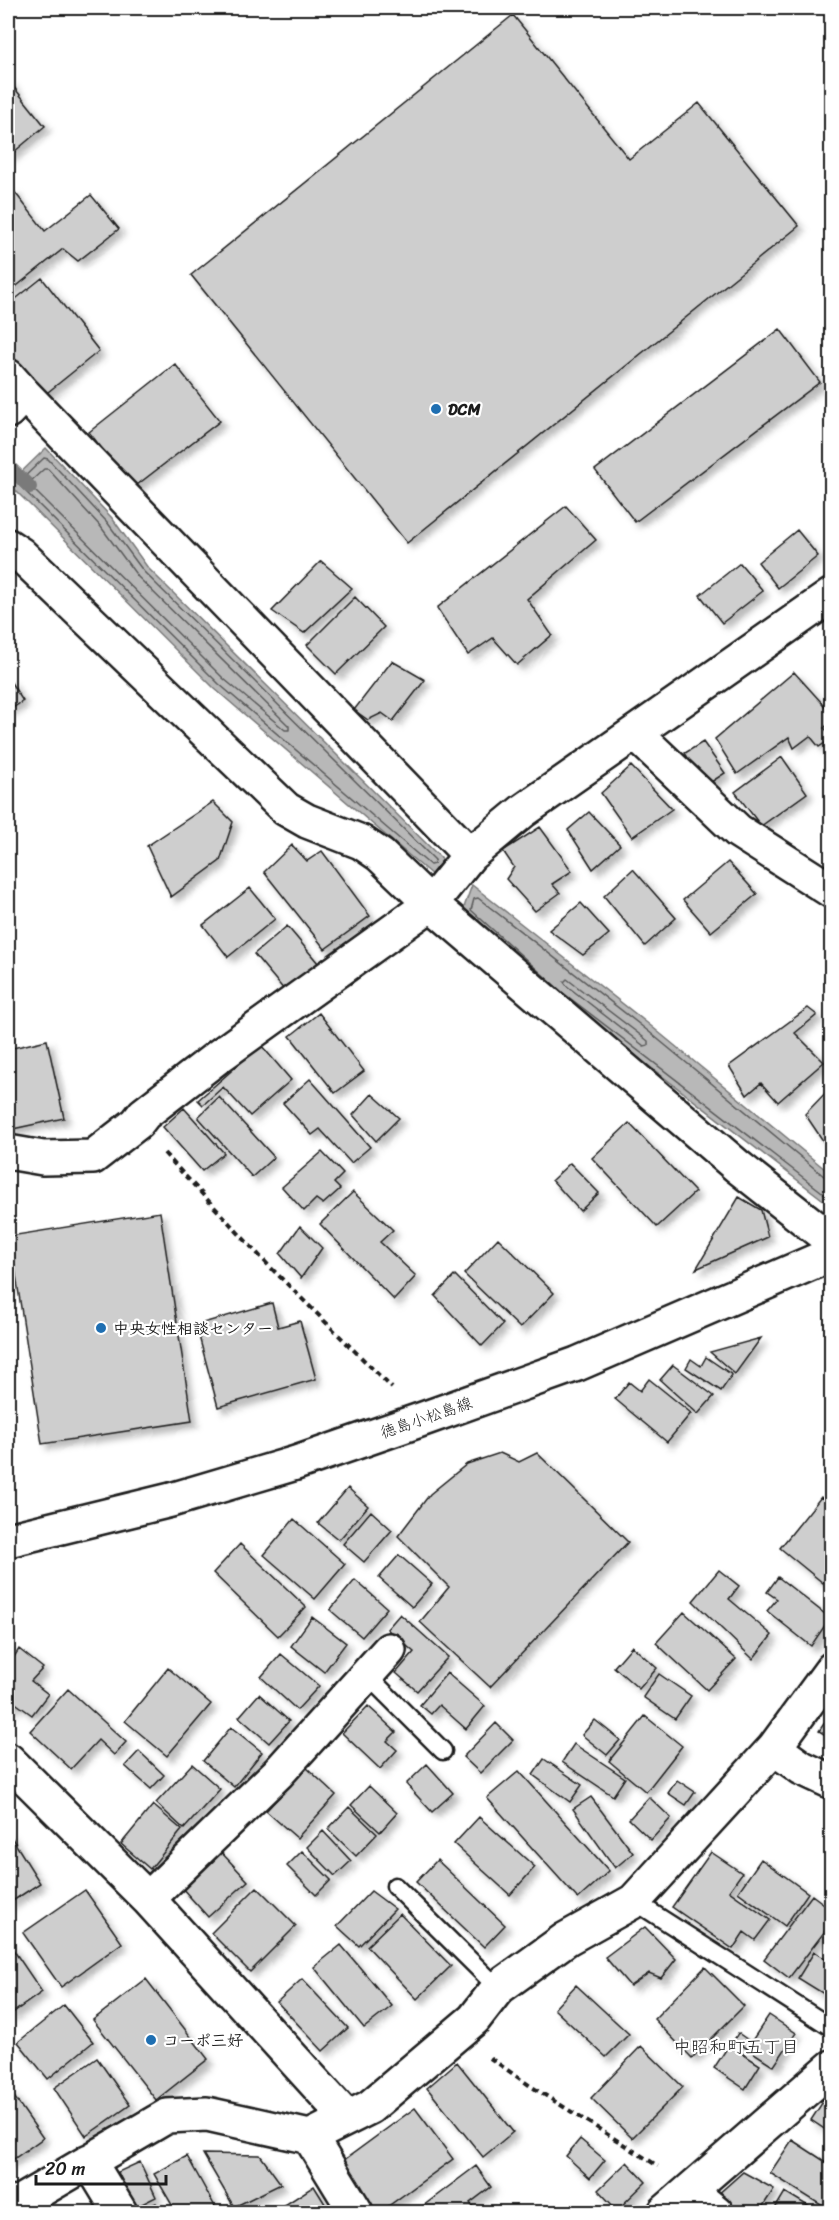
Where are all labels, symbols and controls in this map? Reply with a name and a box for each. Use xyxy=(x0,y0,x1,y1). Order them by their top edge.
place label: DCM xyxy=(448,395,481,424)
marker: DCM xyxy=(429,402,443,416)
place label: 中央女性相談センター xyxy=(113,1314,273,1343)
marker: 中央女性相談センター xyxy=(94,1321,108,1335)
street label: 徳島小松島線 xyxy=(376,1388,476,1447)
place label: コーポ三好 xyxy=(163,2026,243,2055)
district label: 中昭和町五丁目 xyxy=(673,2031,799,2063)
marker: コーポ三好 xyxy=(144,2033,158,2047)
scale bar xyxy=(36,2148,166,2186)
text: 20 m xyxy=(45,2153,85,2185)

